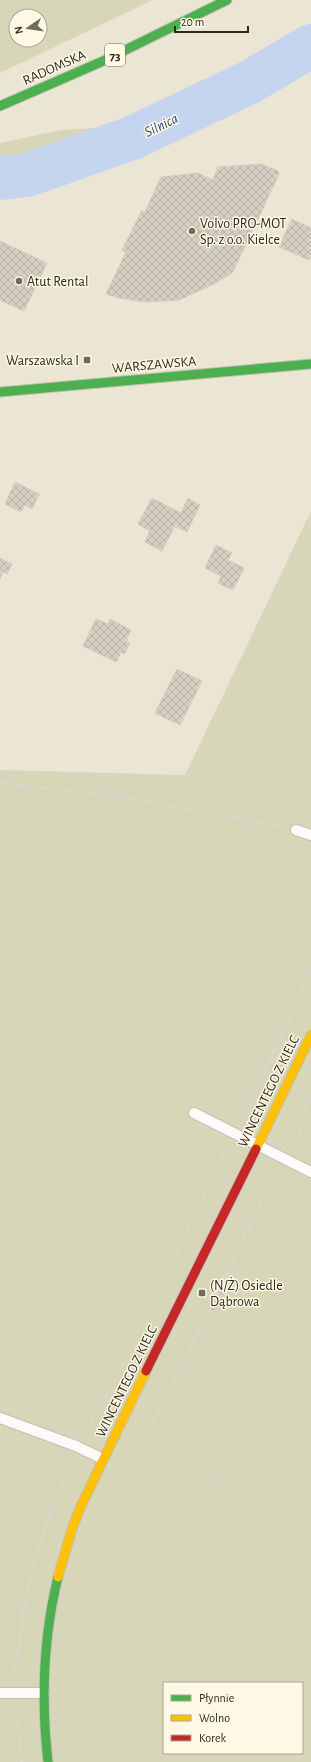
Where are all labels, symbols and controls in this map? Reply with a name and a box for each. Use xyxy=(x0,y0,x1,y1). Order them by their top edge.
north arrow xyxy=(8,8,48,48)
scale bar xyxy=(175,8,248,34)
text: 20 m xyxy=(181,16,204,28)
text: N xyxy=(13,25,25,35)
road number: 73 xyxy=(105,44,125,66)
street label: RADOMSKA xyxy=(21,48,88,88)
water label: Silnica xyxy=(142,111,181,140)
place label: Volvo PRO-MOT Sp. z o.o. Kielce xyxy=(200,217,287,247)
marker: Volvo PRO-MOT Sp. z o.o. Kielce xyxy=(187,226,197,236)
place label: Atut Rental xyxy=(27,275,89,289)
marker: Atut Rental xyxy=(14,276,24,286)
place label: Warszawska I xyxy=(6,354,79,368)
street label: WARSZAWSKA xyxy=(111,354,197,376)
marker: Warszawska I xyxy=(82,355,92,365)
street label: WINCENTEGO Z KIELC xyxy=(236,1033,302,1150)
place label: (N/Ż) Osiedle Dąbrowa xyxy=(210,1276,283,1309)
marker: (N/Ż) Osiedle Dąbrowa xyxy=(197,1288,207,1298)
street label: WINCENTEGO Z KIELC xyxy=(94,1323,160,1440)
legend xyxy=(163,1682,303,1754)
text: Płynnie xyxy=(199,1692,234,1705)
text: Wolno xyxy=(199,1712,230,1724)
text: Korek xyxy=(199,1732,226,1744)

